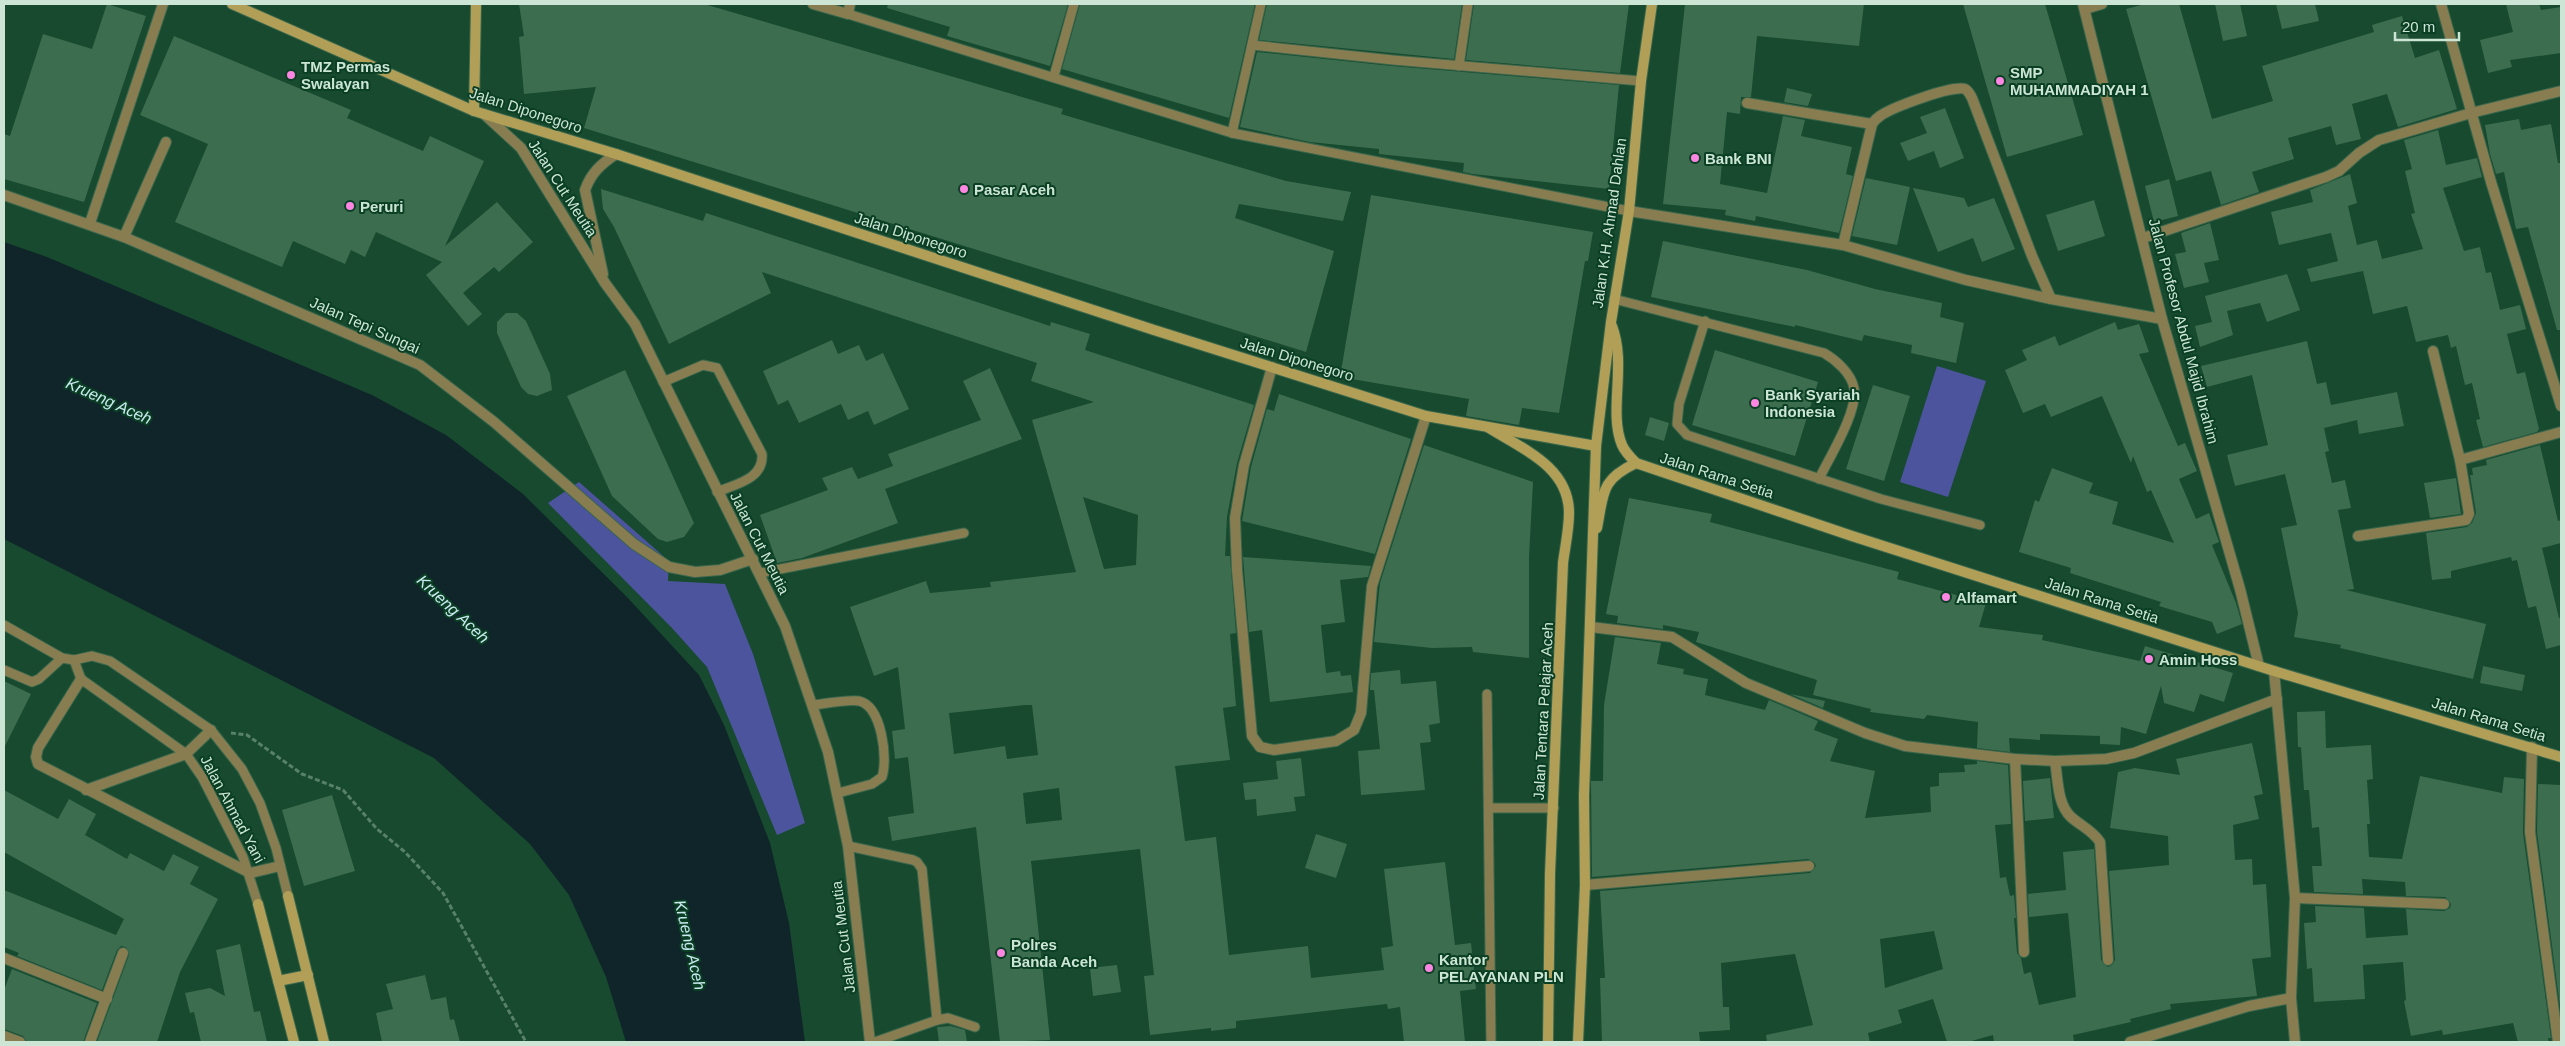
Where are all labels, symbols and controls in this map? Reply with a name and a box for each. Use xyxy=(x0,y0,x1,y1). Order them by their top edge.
scale bar xyxy=(2395,10,2459,42)
text: 20 m xyxy=(2402,18,2435,35)
place label: TMZ Permas Swalayan xyxy=(301,58,390,92)
place label: SMP MUHAMMADIYAH 1 xyxy=(2010,64,2149,98)
marker: TMZ Permas Swalayan xyxy=(285,69,297,81)
marker: SMP MUHAMMADIYAH 1 xyxy=(1994,75,2006,87)
street label: Jalan Diponegoro xyxy=(467,84,585,136)
street label: Jalan Cut Meutia xyxy=(525,136,601,240)
street label: Jalan K.H. Ahmad Dahlan xyxy=(1589,137,1629,309)
place label: Bank BNI xyxy=(1705,150,1772,167)
marker: Bank BNI xyxy=(1689,152,1701,164)
place label: Pasar Aceh xyxy=(974,181,1055,198)
marker: Pasar Aceh xyxy=(958,183,970,195)
place label: Peruri xyxy=(360,198,403,215)
marker: Peruri xyxy=(344,200,356,212)
street label: Jalan Diponegoro xyxy=(852,209,970,261)
street label: Jalan Profesor Abdul Majid Ibrahim xyxy=(2146,216,2222,446)
street label: Jalan Tepi Sungai xyxy=(308,293,422,357)
street label: Jalan Diponegoro xyxy=(1238,334,1356,384)
water label: Krueng Aceh xyxy=(64,375,155,427)
place label: Bank Syariah Indonesia xyxy=(1765,386,1860,420)
marker: Bank Syariah Indonesia xyxy=(1749,397,1761,409)
street label: Jalan Rama Setia xyxy=(1658,449,1777,502)
street label: Jalan Cut Meutia xyxy=(727,489,793,598)
water label: Krueng Aceh xyxy=(414,571,492,647)
street label: Jalan Rama Setia xyxy=(2043,574,2162,627)
place label: Alfamart xyxy=(1956,589,2017,606)
marker: Alfamart xyxy=(1940,591,1952,603)
street label: Jalan Tentara Pelajar Aceh xyxy=(1530,622,1556,800)
place label: Amin Hoss xyxy=(2159,651,2237,668)
marker: Amin Hoss xyxy=(2143,653,2155,665)
street label: Jalan Rama Setia xyxy=(2430,694,2549,745)
street label: Jalan Ahmad Yani xyxy=(197,752,269,866)
street label: Jalan Cut Meutia xyxy=(828,879,858,994)
water label: Krueng Aceh xyxy=(671,898,709,992)
place label: Polres Banda Aceh xyxy=(1011,936,1097,970)
marker: Polres Banda Aceh xyxy=(995,947,1007,959)
place label: Kantor PELAYANAN PLN xyxy=(1439,951,1564,985)
marker: Kantor PELAYANAN PLN xyxy=(1423,962,1435,974)

